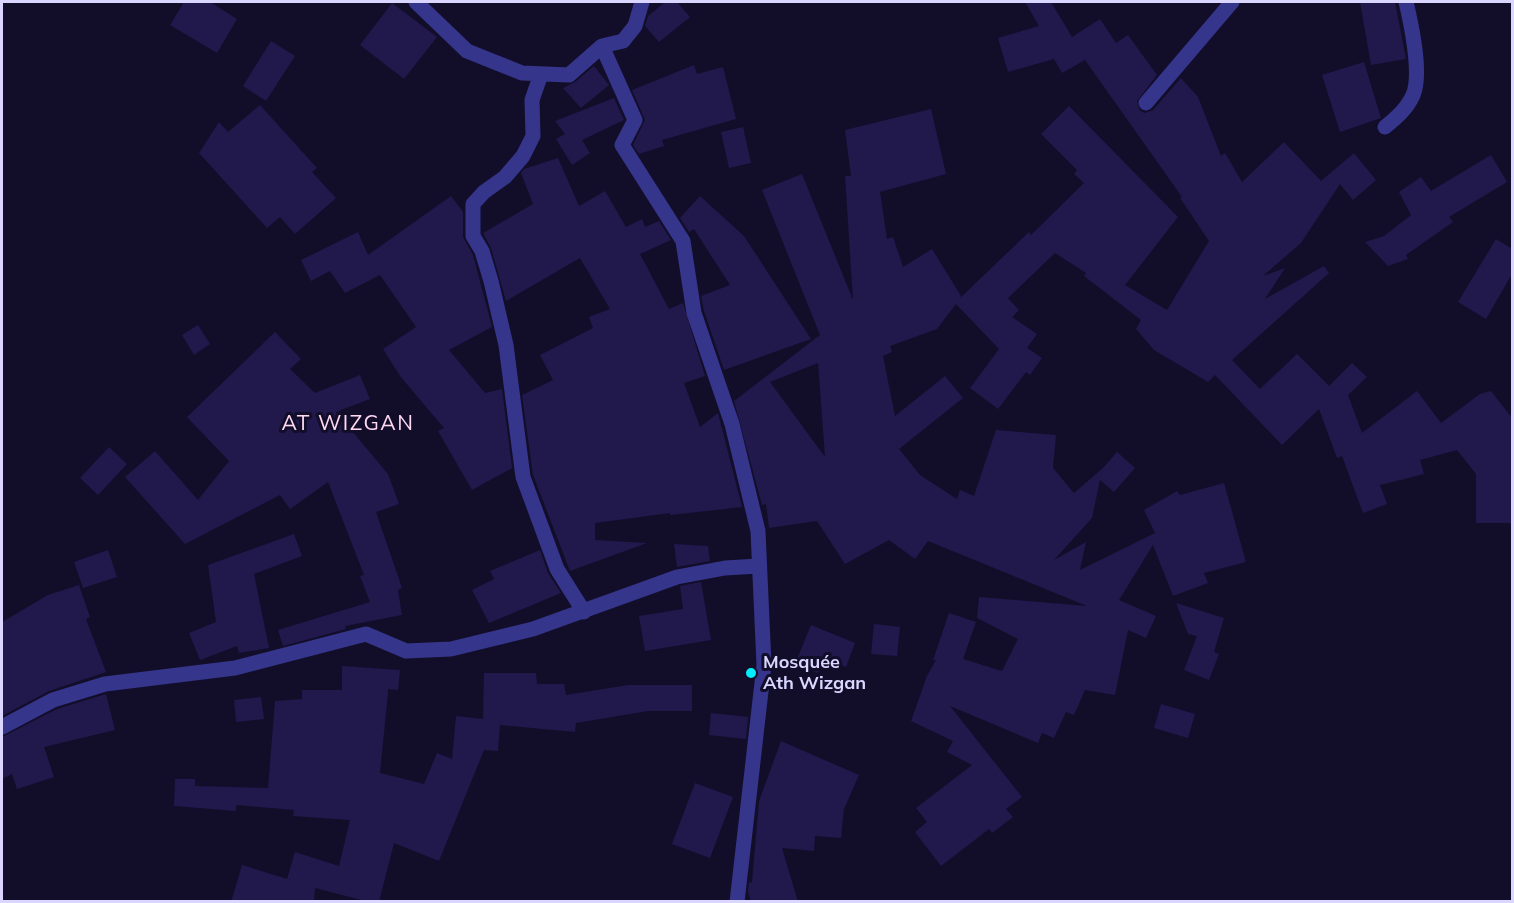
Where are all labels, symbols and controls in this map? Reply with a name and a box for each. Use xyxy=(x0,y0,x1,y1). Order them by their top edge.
district label: AT WIZGAN xyxy=(282,411,414,437)
place label: Mosquée Ath Wizgan xyxy=(763,652,866,694)
marker: Mosquée Ath Wizgan xyxy=(744,666,758,680)

